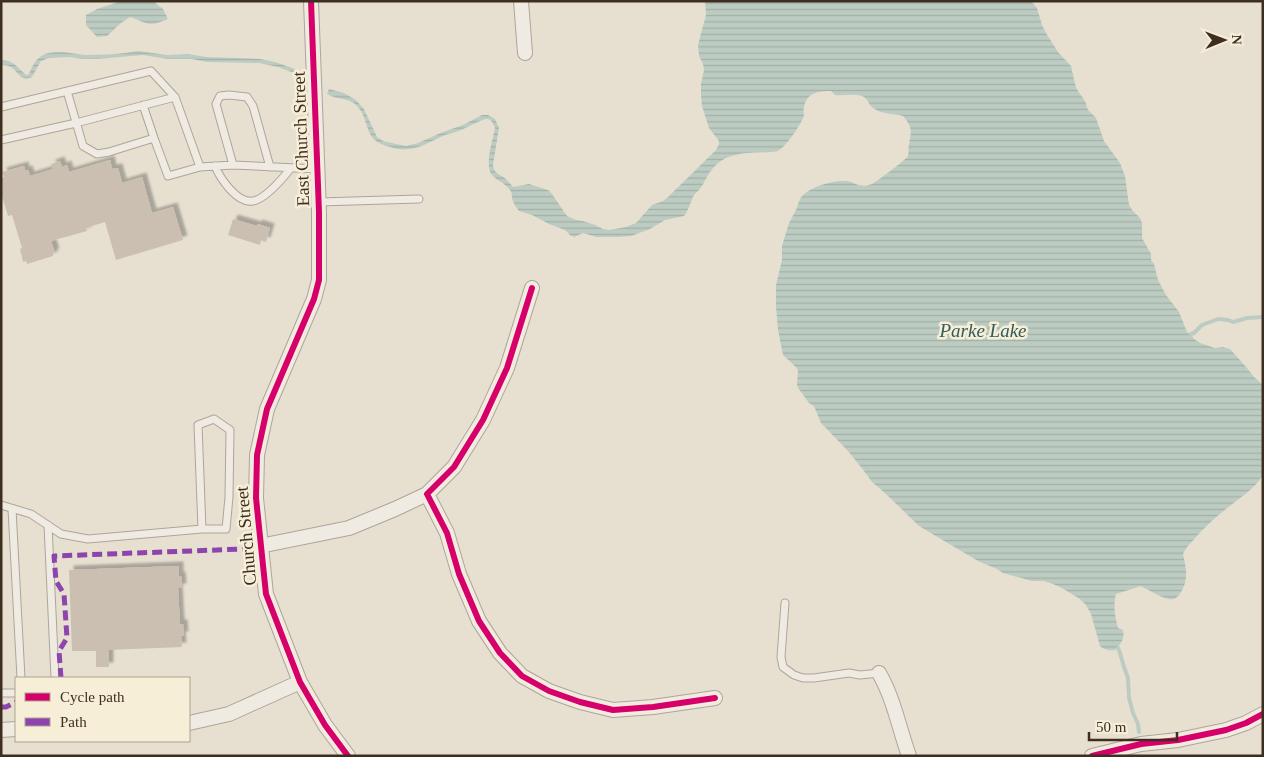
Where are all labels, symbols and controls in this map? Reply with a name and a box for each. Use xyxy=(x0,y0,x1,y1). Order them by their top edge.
north arrow xyxy=(1199,15,1249,65)
text: N xyxy=(1229,35,1244,45)
street label: East Church Street xyxy=(289,71,313,207)
water label: Parke Lake xyxy=(938,320,1027,341)
street label: Church Street xyxy=(232,486,260,586)
legend xyxy=(15,677,190,742)
text: Cycle path xyxy=(60,689,125,705)
scale bar xyxy=(1089,710,1176,742)
text: Path xyxy=(60,714,87,730)
text: 50 m xyxy=(1096,719,1127,735)

